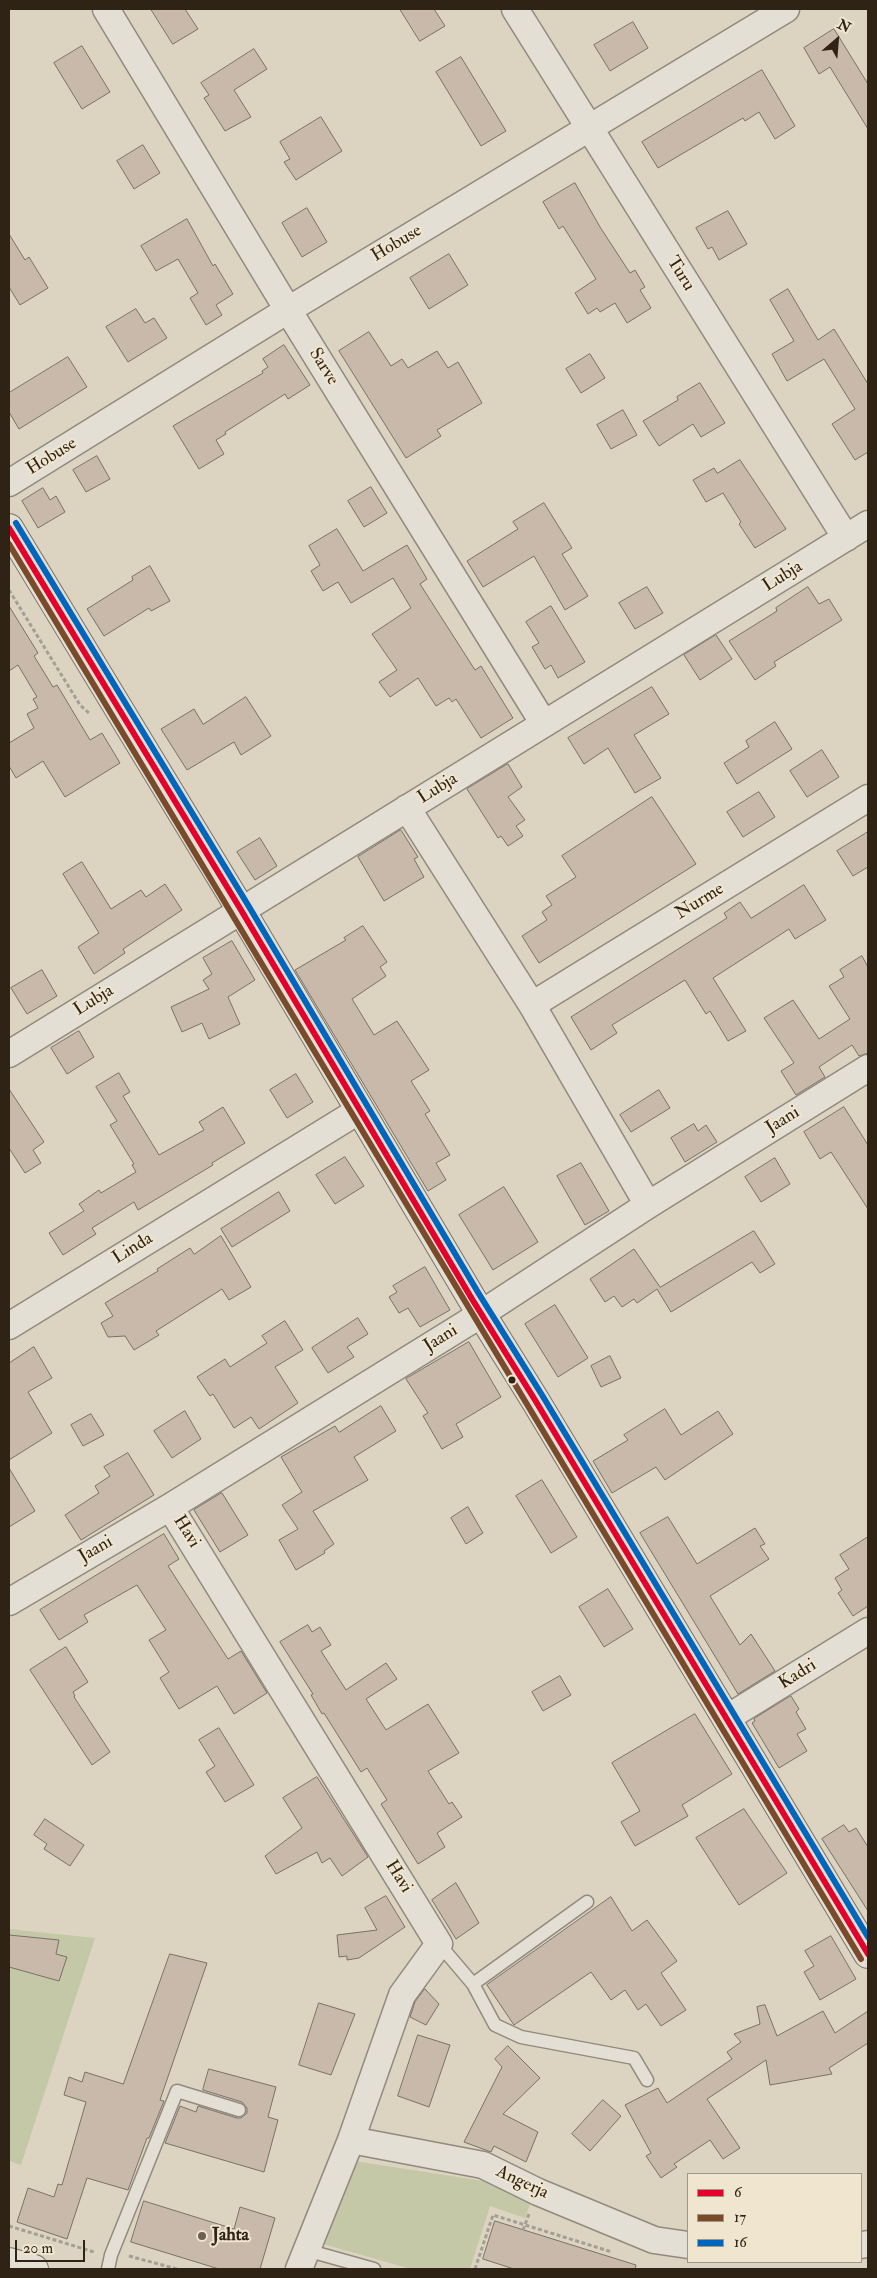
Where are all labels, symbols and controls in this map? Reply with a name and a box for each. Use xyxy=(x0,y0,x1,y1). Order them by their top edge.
north arrow xyxy=(812,15,862,65)
text: N xyxy=(835,16,853,37)
street label: Hobuse xyxy=(368,221,426,267)
street label: Turu xyxy=(661,253,699,295)
street label: Sarve xyxy=(303,345,343,389)
street label: Hobuse xyxy=(23,433,81,481)
street label: Lubja xyxy=(759,557,807,597)
street label: Lubja xyxy=(414,769,462,809)
street label: Nurme xyxy=(672,879,728,925)
street label: Lubja xyxy=(70,981,118,1021)
street label: Jaani xyxy=(762,1102,804,1140)
street label: Linda xyxy=(109,1228,157,1270)
street label: Jaani xyxy=(420,1320,462,1358)
unlabelled marker xyxy=(507,1375,517,1385)
street label: Havi xyxy=(168,1512,204,1552)
street label: Jaani xyxy=(75,1532,117,1568)
street label: Kadri xyxy=(775,1655,821,1695)
street label: Havi xyxy=(380,1857,416,1897)
street label: Angerja xyxy=(492,2162,552,2204)
legend xyxy=(687,2173,862,2263)
text: 6 xyxy=(734,2183,742,2202)
text: 17 xyxy=(734,2208,746,2227)
place label: Jahta xyxy=(212,2225,249,2247)
scale bar xyxy=(18,2230,88,2262)
marker: Jahta xyxy=(196,2230,208,2242)
text: 16 xyxy=(734,2233,747,2252)
text: 20 m xyxy=(23,2239,53,2258)

